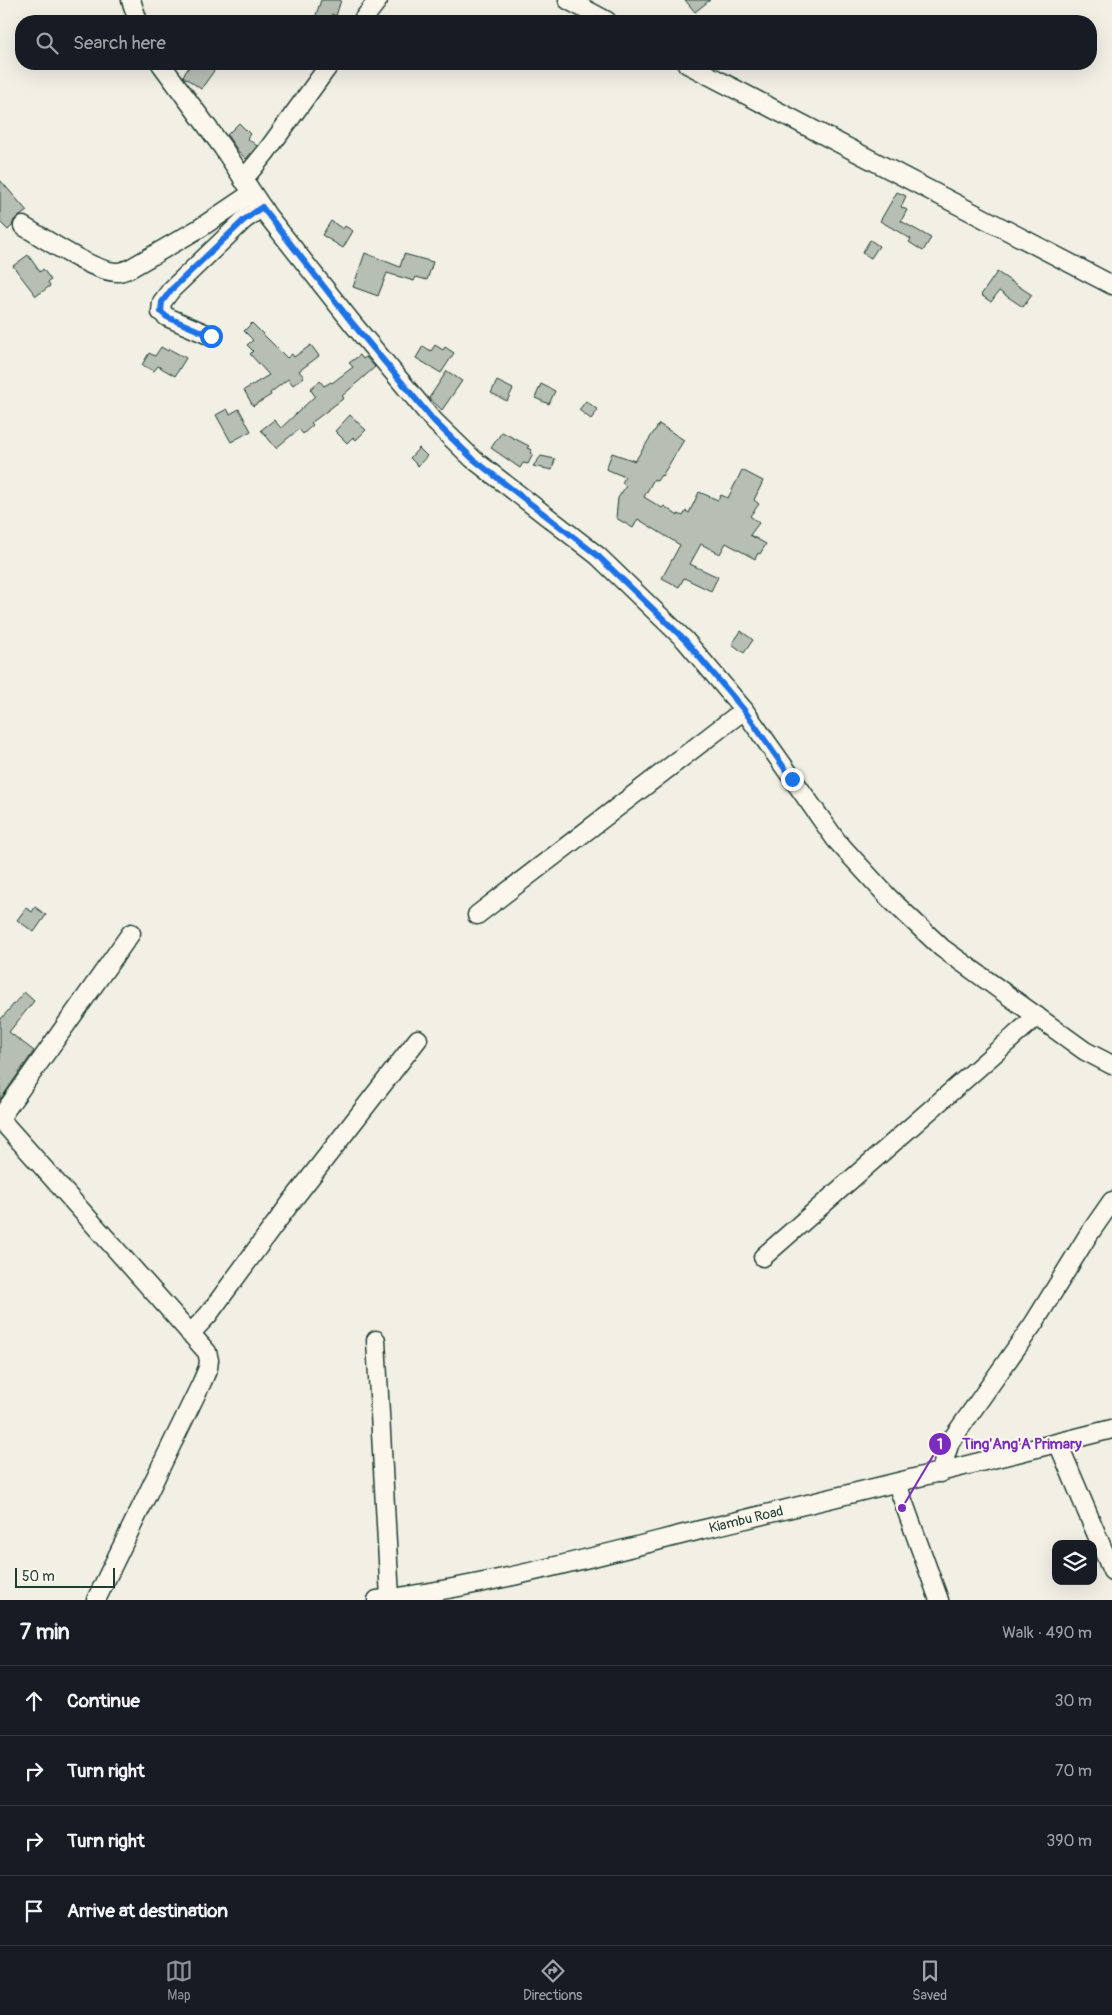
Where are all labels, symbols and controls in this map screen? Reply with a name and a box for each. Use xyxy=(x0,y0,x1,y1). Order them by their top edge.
search box xyxy=(15,15,1097,70)
icon: search xyxy=(33,29,61,57)
text: Search here xyxy=(73,31,166,55)
route start xyxy=(200,325,223,348)
route end xyxy=(781,768,804,791)
callout: Ting'Ang'A Primary xyxy=(927,1429,1092,1459)
text: 1 xyxy=(937,1435,943,1454)
text: Ting'Ang'A Primary xyxy=(961,1435,1082,1454)
street label: Kiambu Road xyxy=(707,1502,785,1537)
map controls xyxy=(1052,1540,1097,1585)
button: layers xyxy=(1052,1540,1097,1585)
scale bar xyxy=(15,1565,115,1588)
text: 50 m xyxy=(22,1568,55,1585)
text: 7 min xyxy=(20,1619,70,1646)
text: Walk · 490 m xyxy=(1002,1623,1092,1643)
icon: ahead xyxy=(20,1687,48,1715)
text: Continue xyxy=(67,1689,140,1713)
text: 30 m xyxy=(1054,1691,1092,1711)
icon: right xyxy=(20,1757,48,1785)
text: Turn right xyxy=(67,1759,145,1783)
text: 70 m xyxy=(1055,1761,1092,1781)
icon: right xyxy=(20,1827,48,1855)
text: Turn right xyxy=(67,1829,145,1853)
text: 390 m xyxy=(1046,1831,1092,1851)
icon: arrive xyxy=(20,1897,48,1925)
text: Arrive at destination xyxy=(67,1899,228,1923)
tab: Map xyxy=(165,1957,193,2004)
tab: Directions xyxy=(523,1957,582,2004)
tab: Saved xyxy=(912,1957,947,2004)

